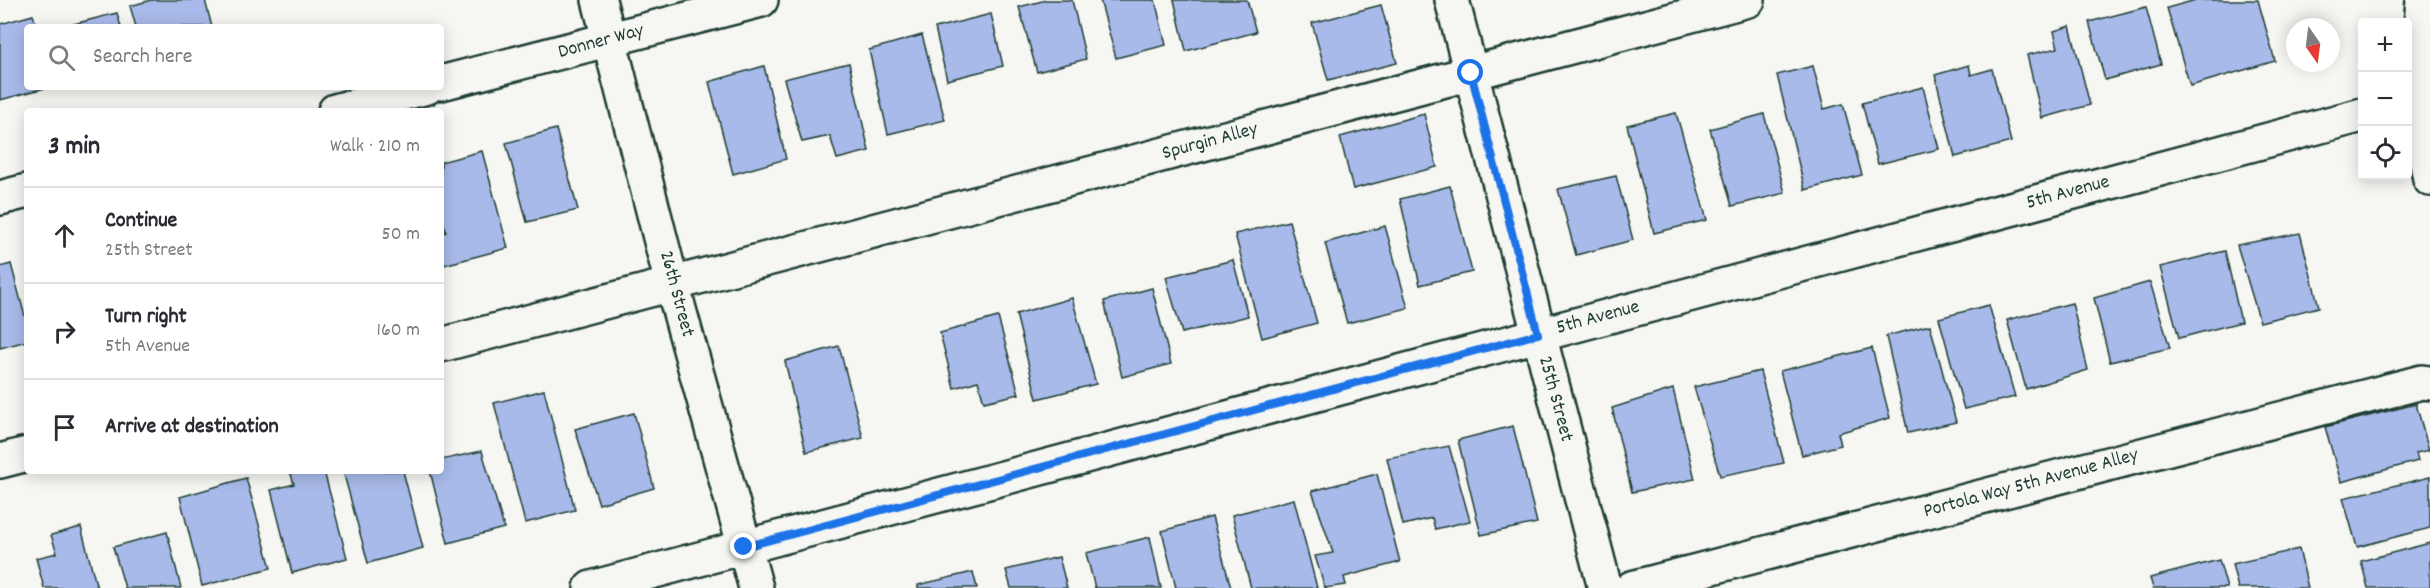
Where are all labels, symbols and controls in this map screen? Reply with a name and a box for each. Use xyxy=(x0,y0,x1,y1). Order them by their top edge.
street label: Donner Way xyxy=(555,17,648,67)
north arrow xyxy=(2286,18,2340,72)
map controls xyxy=(2358,18,2412,180)
button: + xyxy=(2358,18,2412,72)
search box xyxy=(24,24,444,90)
icon: search xyxy=(45,41,78,74)
text: Search here xyxy=(93,42,192,73)
route start xyxy=(1457,59,1483,85)
button: − xyxy=(2358,72,2412,126)
street label: Spurgin Alley xyxy=(1159,116,1262,168)
button: locate xyxy=(2358,126,2412,180)
text: 3 min xyxy=(48,129,100,166)
text: Walk · 210 m xyxy=(330,133,420,161)
street label: 5th Avenue xyxy=(2023,168,2113,218)
text: Continue xyxy=(105,206,177,237)
icon: ahead xyxy=(48,219,81,252)
text: 50 m xyxy=(382,221,420,249)
text: 25th Street xyxy=(105,237,193,265)
street label: 26th Street xyxy=(651,248,701,340)
street label: 5th Avenue xyxy=(1553,293,1643,343)
text: Turn right xyxy=(105,302,187,333)
icon: right xyxy=(48,315,81,348)
text: 160 m xyxy=(377,317,420,345)
text: 5th Avenue xyxy=(105,333,190,361)
street label: 25th Street xyxy=(1530,353,1580,445)
icon: arrive xyxy=(48,411,81,444)
text: Arrive at destination xyxy=(105,412,279,443)
street label: Portola Way 5th Avenue Alley xyxy=(1921,442,2142,526)
route end xyxy=(730,533,756,559)

